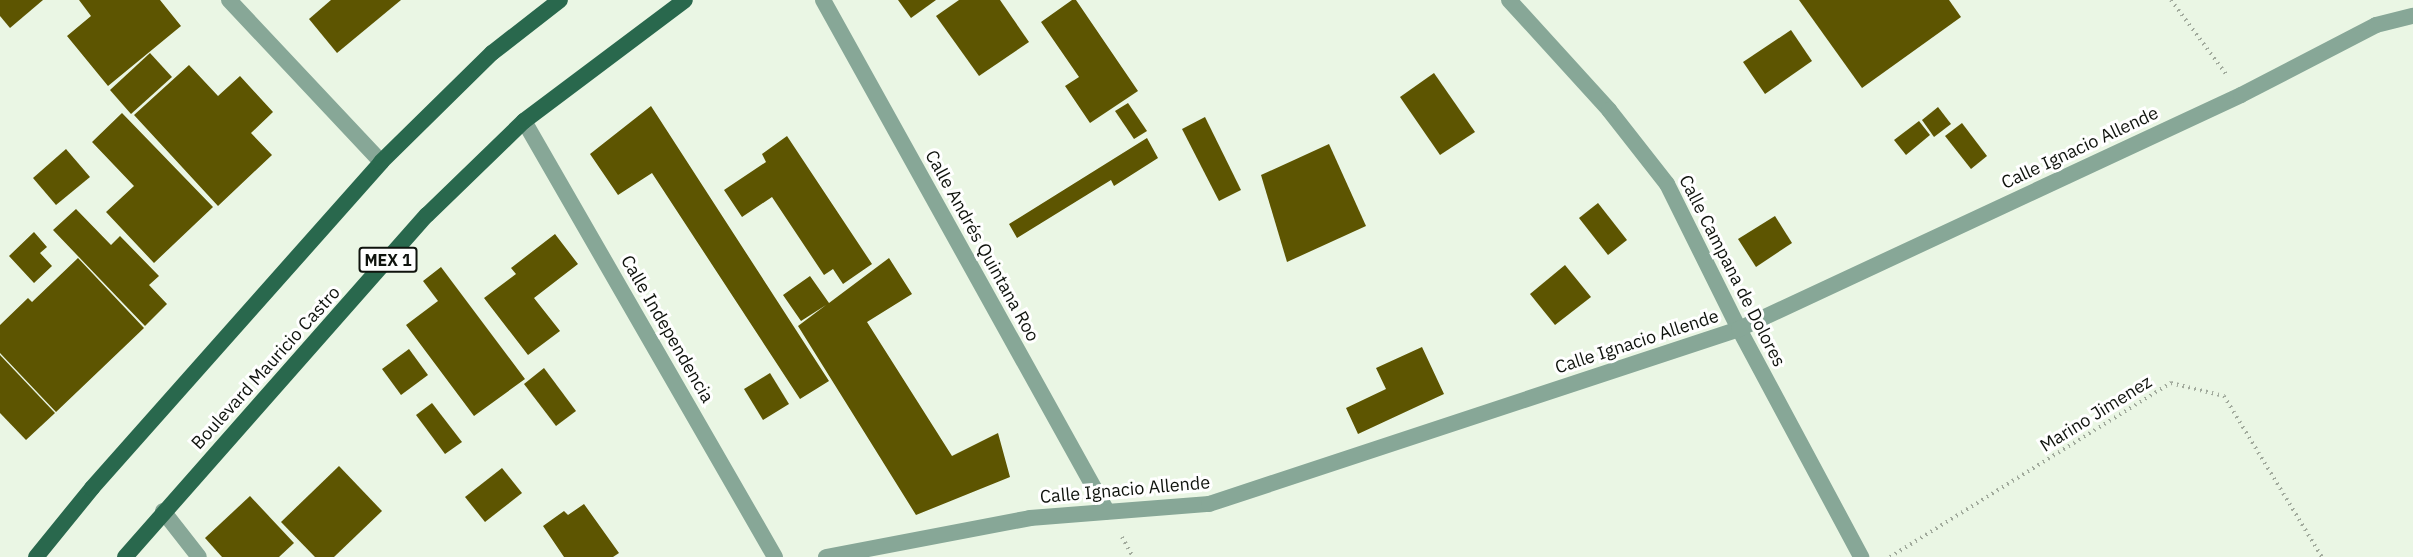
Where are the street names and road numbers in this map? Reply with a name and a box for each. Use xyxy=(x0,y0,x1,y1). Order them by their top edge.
street label: Calle Ignacio Allende xyxy=(1998,102,2162,194)
street label: Calle Andrés Quintana Roo xyxy=(920,147,1044,345)
street label: Calle Campana de Dolores xyxy=(1674,172,1790,370)
road number: MEX 1 xyxy=(358,247,418,273)
street label: Calle Independencia xyxy=(616,251,718,407)
street label: Boulevard Mauricio Castro xyxy=(187,282,345,454)
street label: Calle Ignacio Allende xyxy=(1552,305,1722,379)
street label: Marino Jimenez xyxy=(2036,371,2156,457)
street label: Calle Ignacio Allende xyxy=(1039,472,1211,508)

